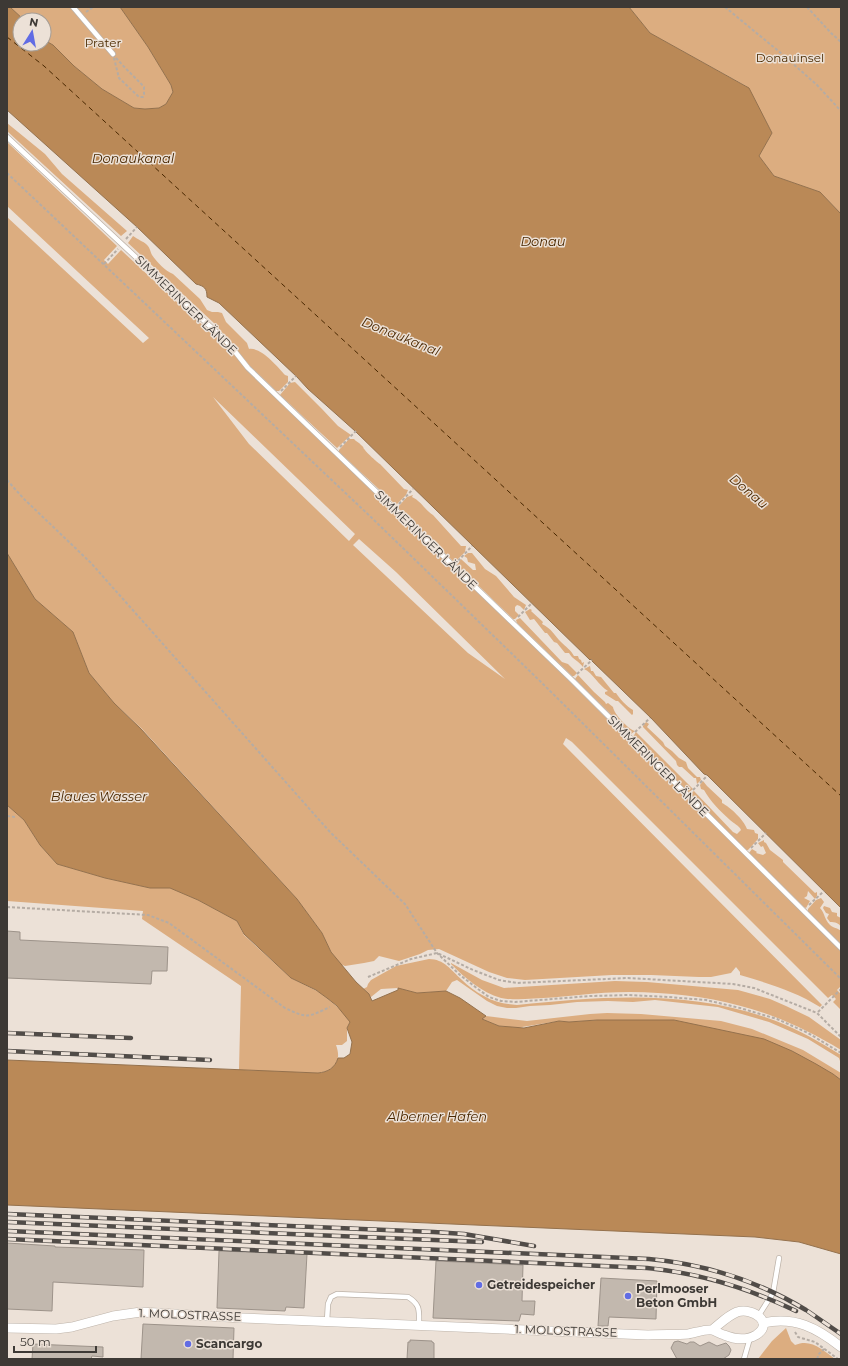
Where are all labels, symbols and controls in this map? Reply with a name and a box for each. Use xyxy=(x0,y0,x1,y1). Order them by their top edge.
north arrow xyxy=(12,12,52,52)
text: N xyxy=(28,14,40,30)
park label: Prater xyxy=(85,35,121,50)
park label: Donauinsel xyxy=(756,50,824,65)
water label: Donaukanal xyxy=(92,150,175,166)
water label: Donau xyxy=(520,233,566,249)
street label: SIMMERINGER LÄNDE xyxy=(132,252,241,357)
water label: Donaukanal xyxy=(360,313,443,359)
water label: Donau xyxy=(727,470,772,512)
street label: SIMMERINGER LÄNDE xyxy=(372,487,481,592)
street label: SIMMERINGER LÄNDE xyxy=(605,712,712,819)
water label: Blaues Wasser xyxy=(51,788,148,804)
water label: Alberner Hafen xyxy=(386,1108,487,1124)
place label: Getreidespeicher xyxy=(487,1277,595,1292)
marker: Getreidespeicher xyxy=(474,1280,484,1290)
place label: Perlmooser Beton GmbH xyxy=(636,1281,717,1310)
marker: Perlmooser Beton GmbH xyxy=(623,1291,633,1301)
street label: 1. MOLOSTRASSE xyxy=(138,1305,242,1324)
street label: 1. MOLOSTRASSE xyxy=(514,1321,618,1340)
scale bar xyxy=(14,1328,96,1354)
text: 50 m xyxy=(20,1334,51,1349)
place label: Scancargo xyxy=(196,1336,262,1351)
marker: Scancargo xyxy=(183,1339,193,1349)

